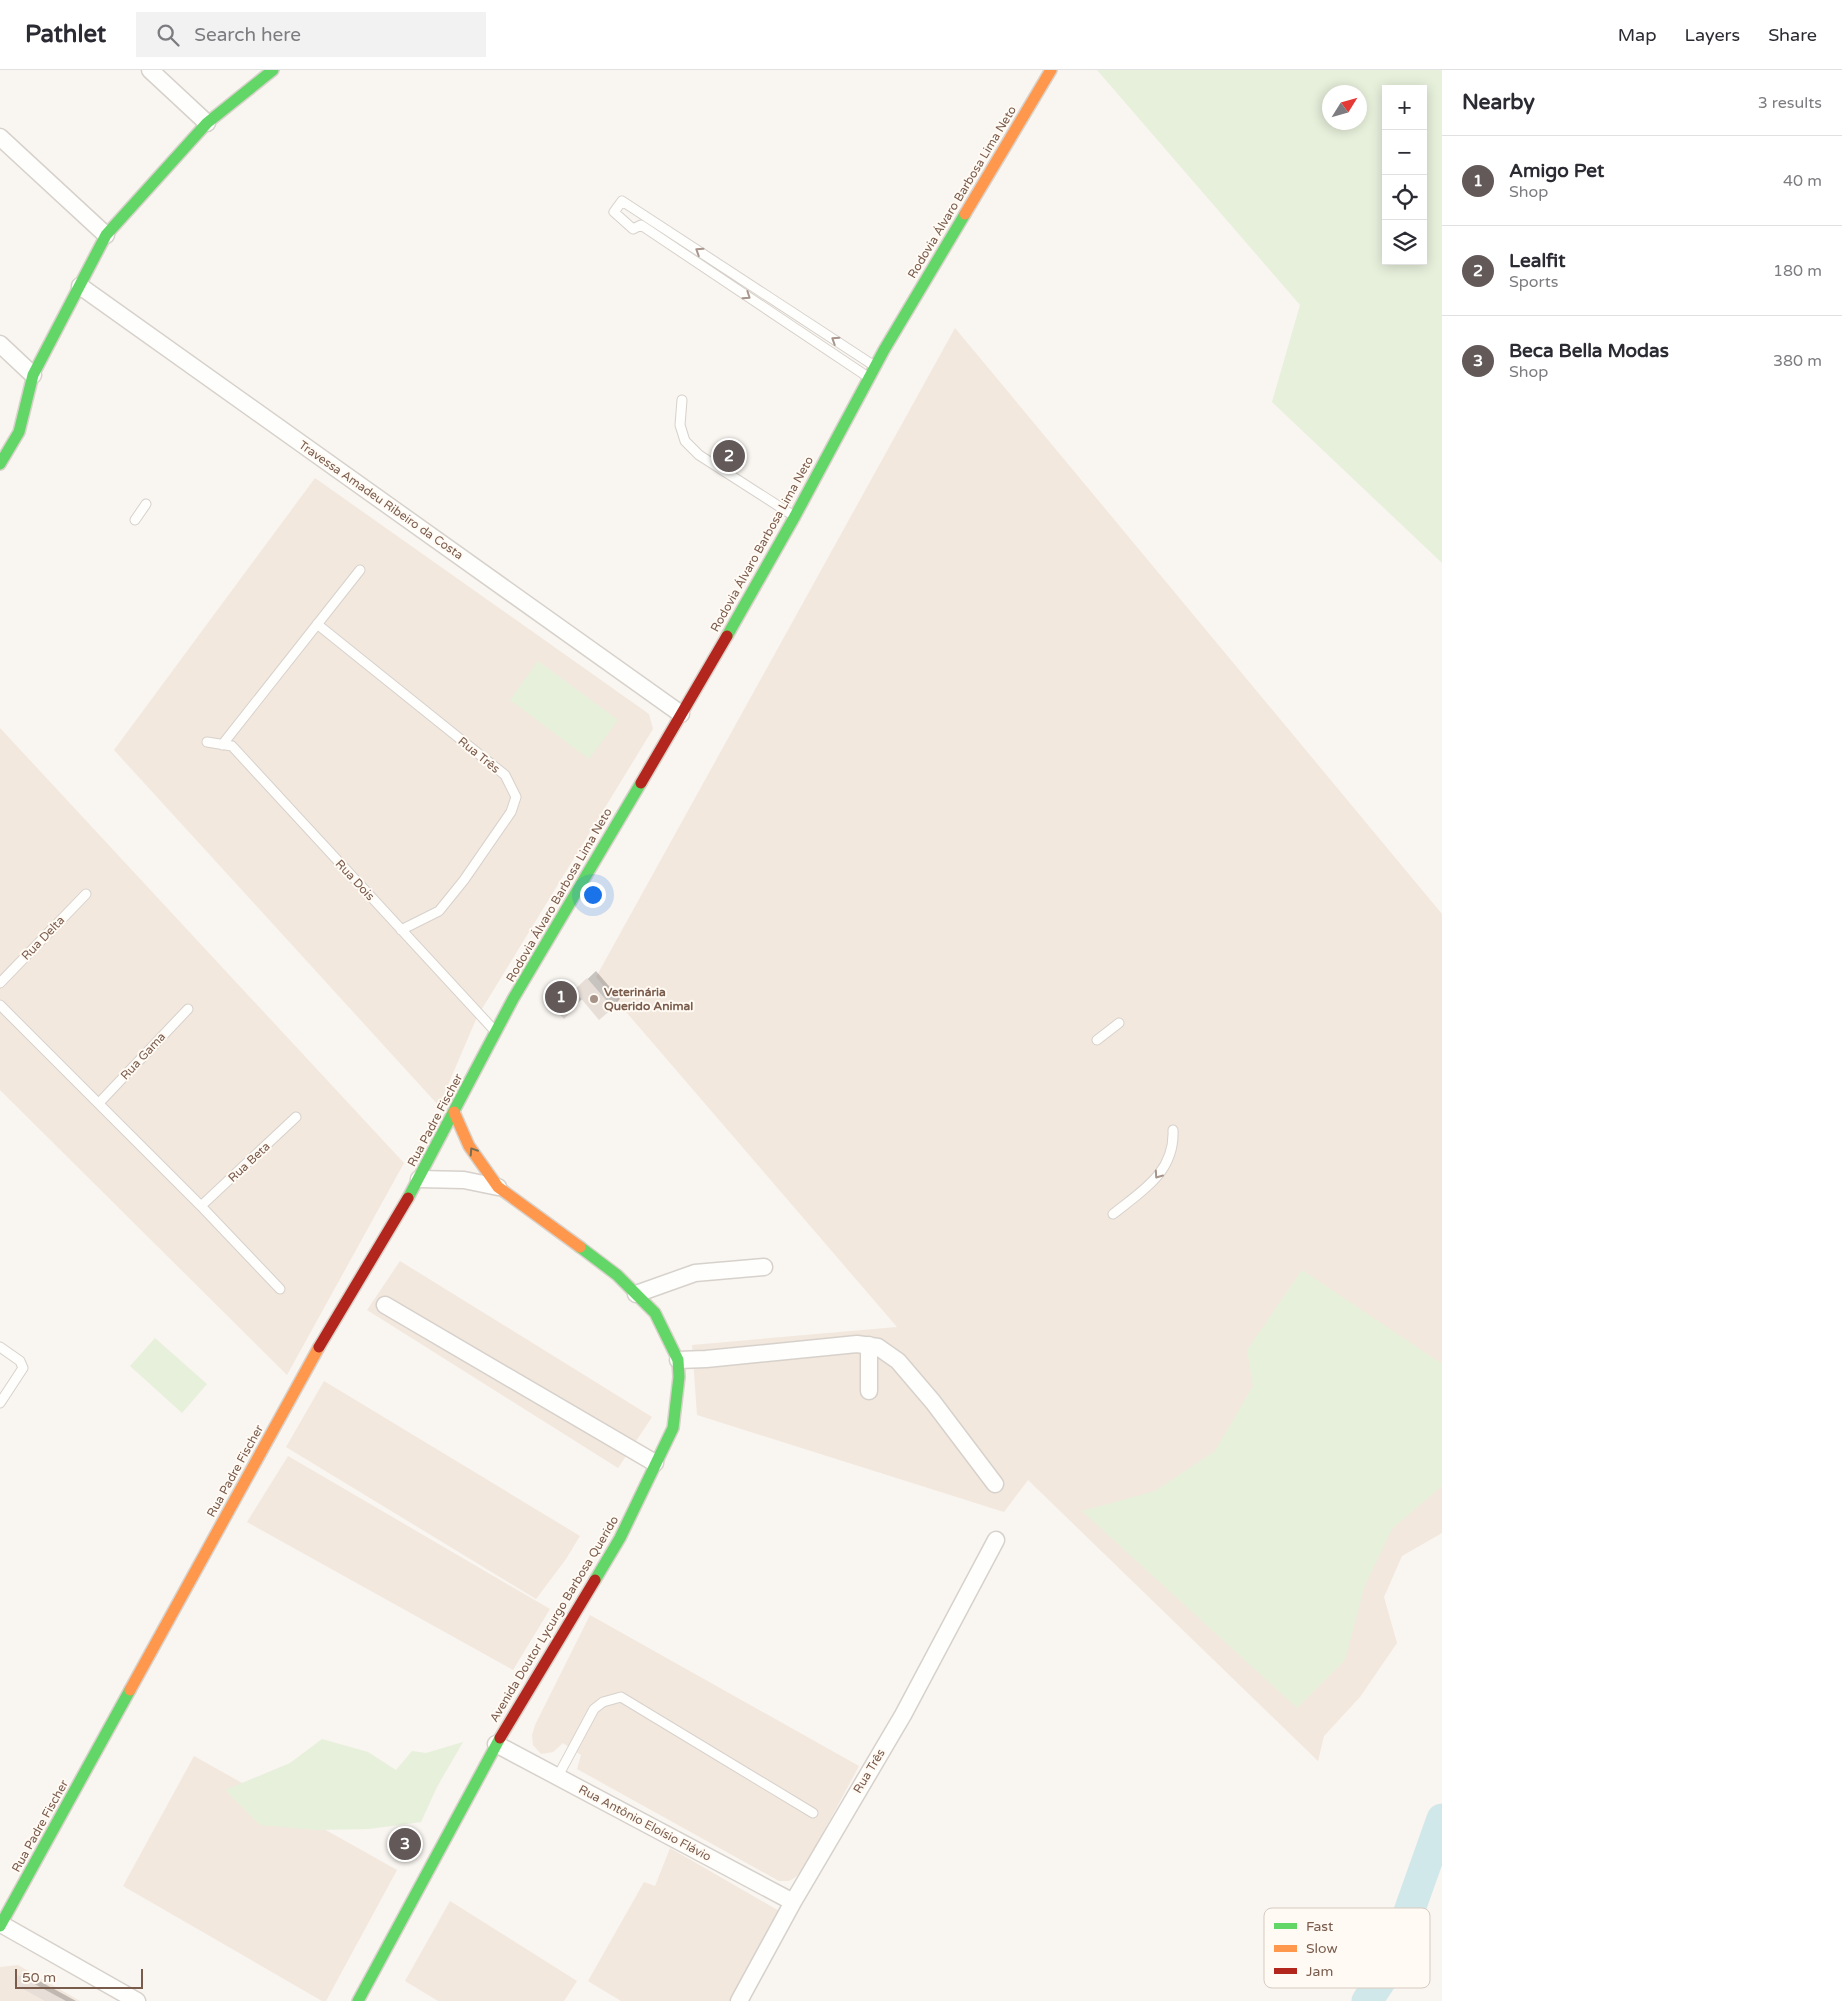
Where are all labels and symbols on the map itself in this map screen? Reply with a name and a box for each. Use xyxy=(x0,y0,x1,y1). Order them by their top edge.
north arrow xyxy=(1322,85,1367,130)
street label: Rodovia Álvaro Barbosa Lima Neto xyxy=(905,103,1019,281)
one-way arrow xyxy=(695,248,704,257)
one-way arrow xyxy=(741,290,750,299)
one-way arrow xyxy=(831,337,840,346)
pin: 2 xyxy=(713,437,745,475)
street label: Travessa Amadeu Ribeiro da Costa xyxy=(296,438,466,562)
street label: Rodovia Álvaro Barbosa Lima Neto xyxy=(708,454,816,634)
street label: Rua Três xyxy=(455,734,503,776)
street label: Rodovia Álvaro Barbosa Lima Neto xyxy=(503,806,615,984)
street label: Rua Dois xyxy=(333,857,378,903)
your location xyxy=(580,882,606,908)
street label: Rua Delta xyxy=(19,913,67,963)
pin: 1 xyxy=(545,978,577,1016)
place label: Veterinária Querido Animal xyxy=(604,985,693,1013)
marker: Veterinária Querido Animal xyxy=(588,993,600,1005)
street label: Rua Gama xyxy=(118,1030,168,1082)
street label: Rua Padre Fischer xyxy=(405,1071,466,1169)
street label: Rua Beta xyxy=(225,1139,273,1185)
one-way arrow xyxy=(470,1147,479,1156)
one-way arrow xyxy=(1155,1169,1164,1179)
street label: Rua Padre Fischer xyxy=(204,1422,266,1519)
street label: Avenida Doutor Lycurgo Barbosa Querido xyxy=(487,1513,621,1725)
street label: Rua Três xyxy=(850,1746,888,1796)
street label: Rua Padre Fischer xyxy=(9,1777,71,1874)
street label: Rua Antônio Eloísio Flávio xyxy=(576,1782,714,1864)
pin: 3 xyxy=(389,1825,421,1863)
legend xyxy=(1264,1908,1430,1988)
text: Fast xyxy=(1306,1918,1334,1935)
text: Slow xyxy=(1306,1940,1338,1957)
text: Jam xyxy=(1306,1963,1333,1980)
scale bar xyxy=(15,1966,142,1989)

